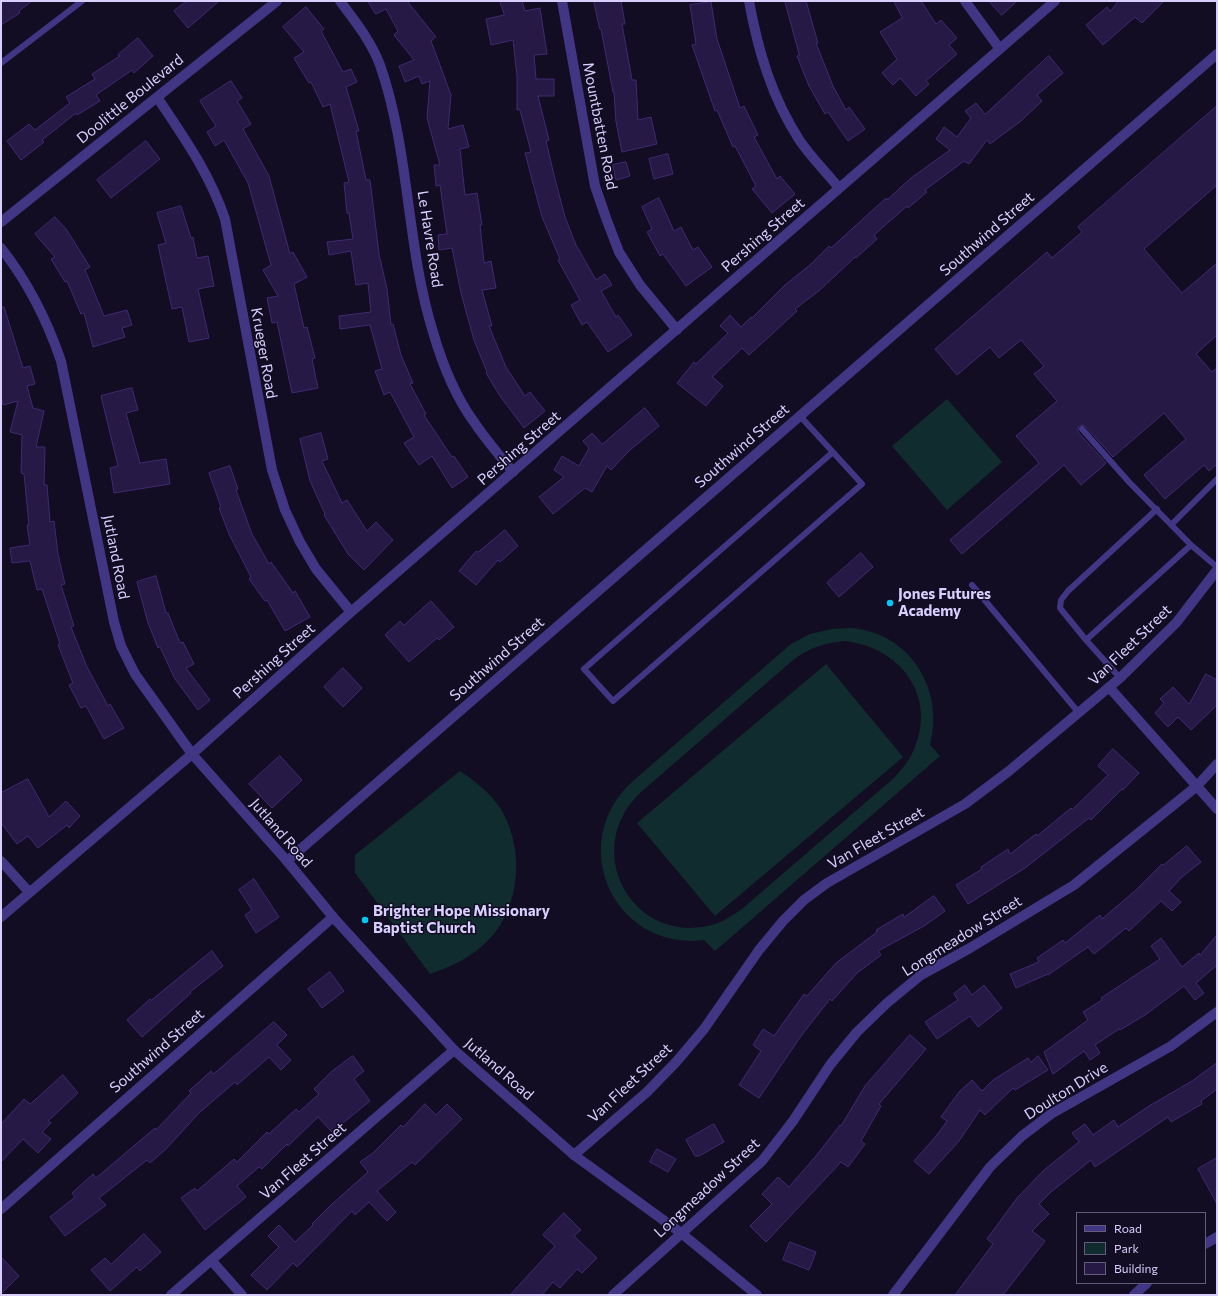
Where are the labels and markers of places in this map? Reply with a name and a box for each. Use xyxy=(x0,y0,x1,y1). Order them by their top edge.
place label: Jones Futures Academy xyxy=(898,585,991,620)
marker: Jones Futures Academy xyxy=(885,598,895,608)
place label: Brighter Hope Missionary Baptist Church xyxy=(373,902,550,937)
marker: Brighter Hope Missionary Baptist Church xyxy=(360,915,370,925)

